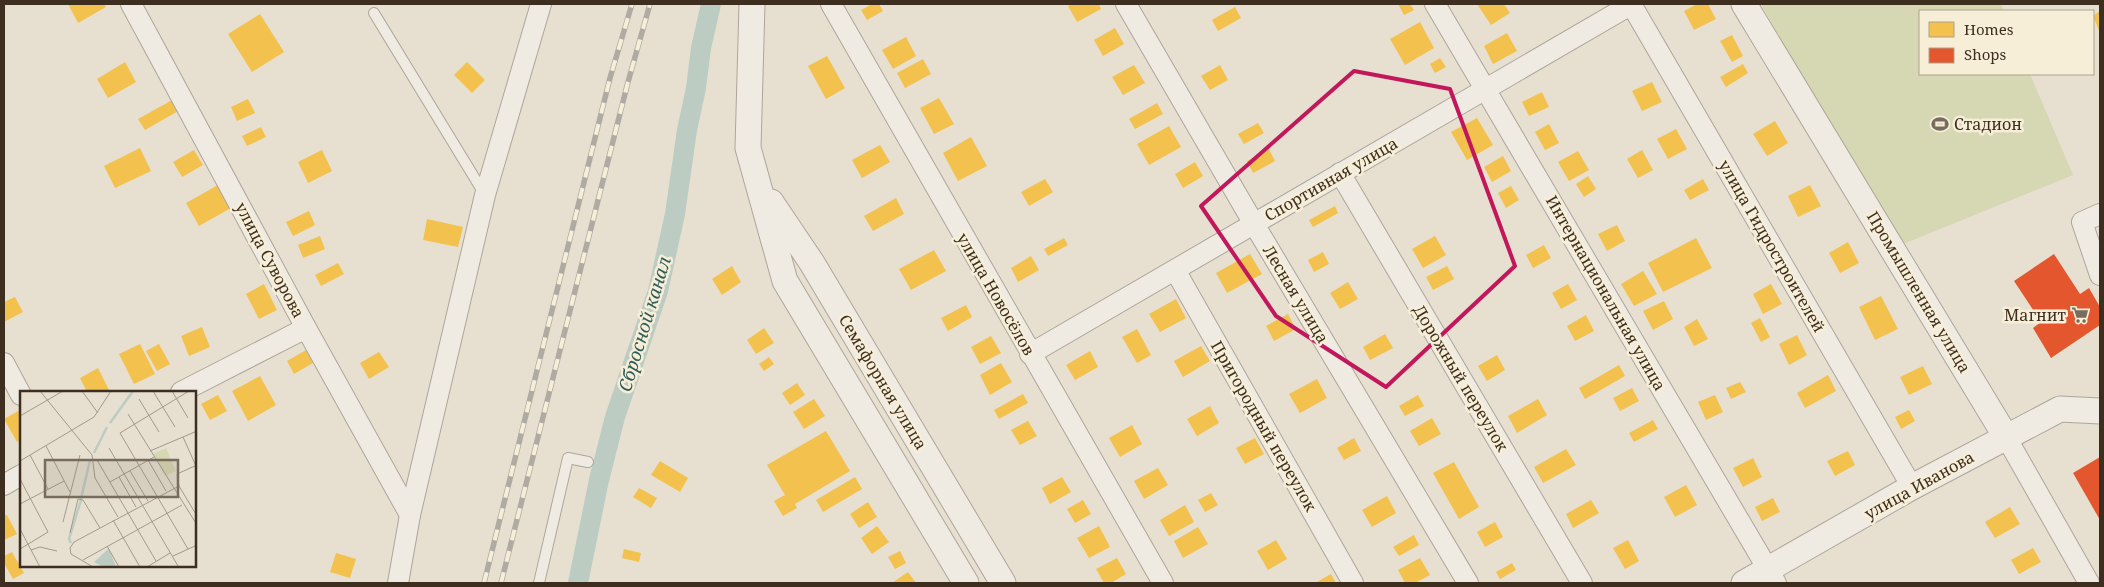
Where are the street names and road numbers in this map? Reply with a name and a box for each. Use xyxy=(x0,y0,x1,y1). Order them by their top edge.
street label: Спортивная улица xyxy=(1260,132,1402,226)
street label: улица Гидростроителей xyxy=(1714,156,1830,336)
street label: Интернациональная улица xyxy=(1541,191,1671,395)
street label: улица Суворова xyxy=(230,198,310,322)
street label: Промышленная улица xyxy=(1862,207,1976,377)
street label: улица Новосёлов xyxy=(952,229,1040,359)
street label: Лесная улица xyxy=(1258,241,1334,347)
street label: Дорожный переулок xyxy=(1408,300,1514,456)
street label: Семафорная улица xyxy=(834,310,932,454)
street label: Пригородный переулок xyxy=(1206,336,1322,516)
street label: улица Иванова xyxy=(1860,446,1978,524)

